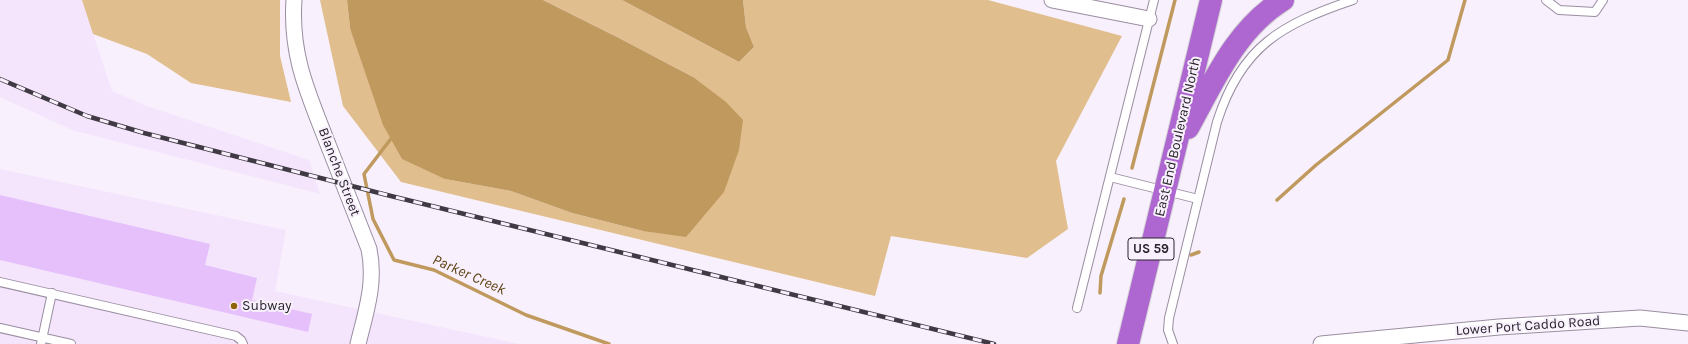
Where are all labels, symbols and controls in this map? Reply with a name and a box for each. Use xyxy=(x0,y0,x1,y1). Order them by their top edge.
street label: East End Boulevard North xyxy=(1152,56,1204,218)
street label: Blanche Street xyxy=(314,125,364,219)
road number: US 59 xyxy=(1128,238,1174,260)
water label: Parker Creek xyxy=(430,251,508,299)
place label: Subway xyxy=(242,298,292,314)
marker: Subway xyxy=(229,301,239,311)
street label: Lower Port Caddo Road xyxy=(1455,313,1601,339)

